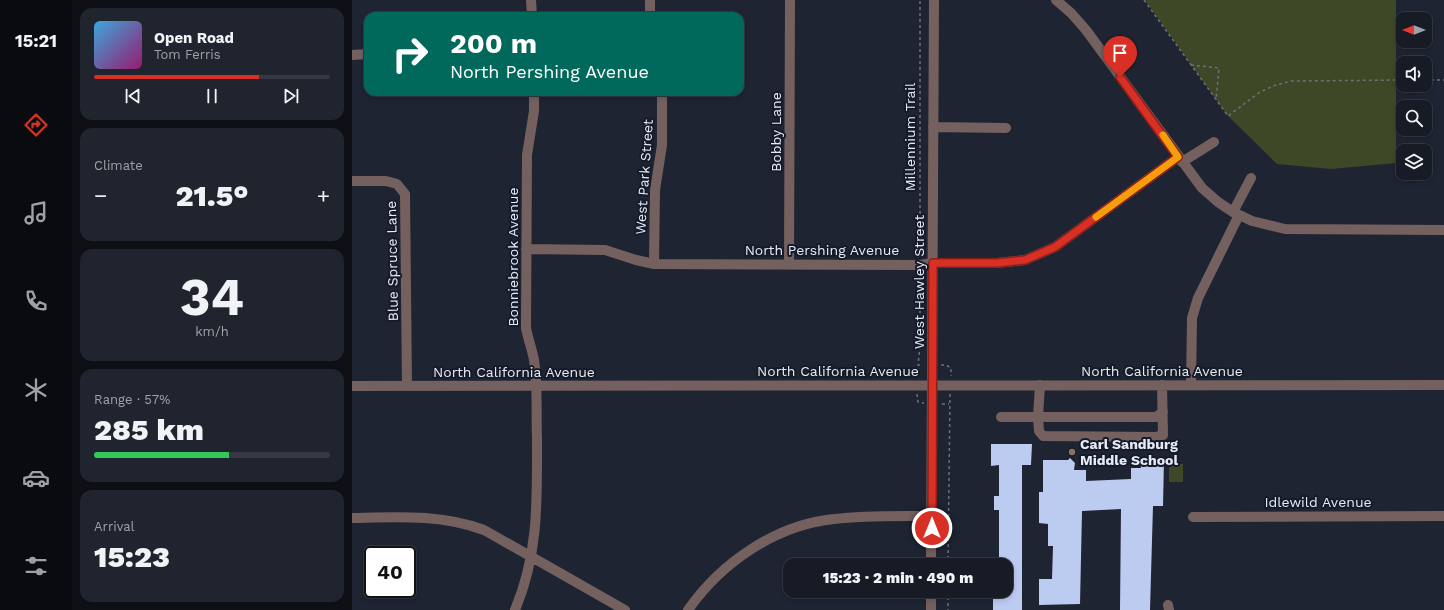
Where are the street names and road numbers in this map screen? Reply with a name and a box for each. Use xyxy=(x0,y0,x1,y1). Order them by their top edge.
street label: Millennium Trail xyxy=(902,82,918,191)
street label: Bobby Lane xyxy=(768,92,784,172)
street label: West Park Street xyxy=(632,119,656,235)
street label: Bonniebrook Avenue xyxy=(505,187,521,327)
street label: Blue Spruce Lane xyxy=(383,201,401,321)
street label: West Hawley Street xyxy=(911,215,927,349)
street label: North Pershing Avenue xyxy=(745,242,899,258)
street label: North California Avenue xyxy=(757,363,919,379)
street label: North California Avenue xyxy=(1081,363,1243,379)
street label: North California Avenue xyxy=(433,364,595,380)
street label: Idlewild Avenue xyxy=(1264,494,1372,510)

